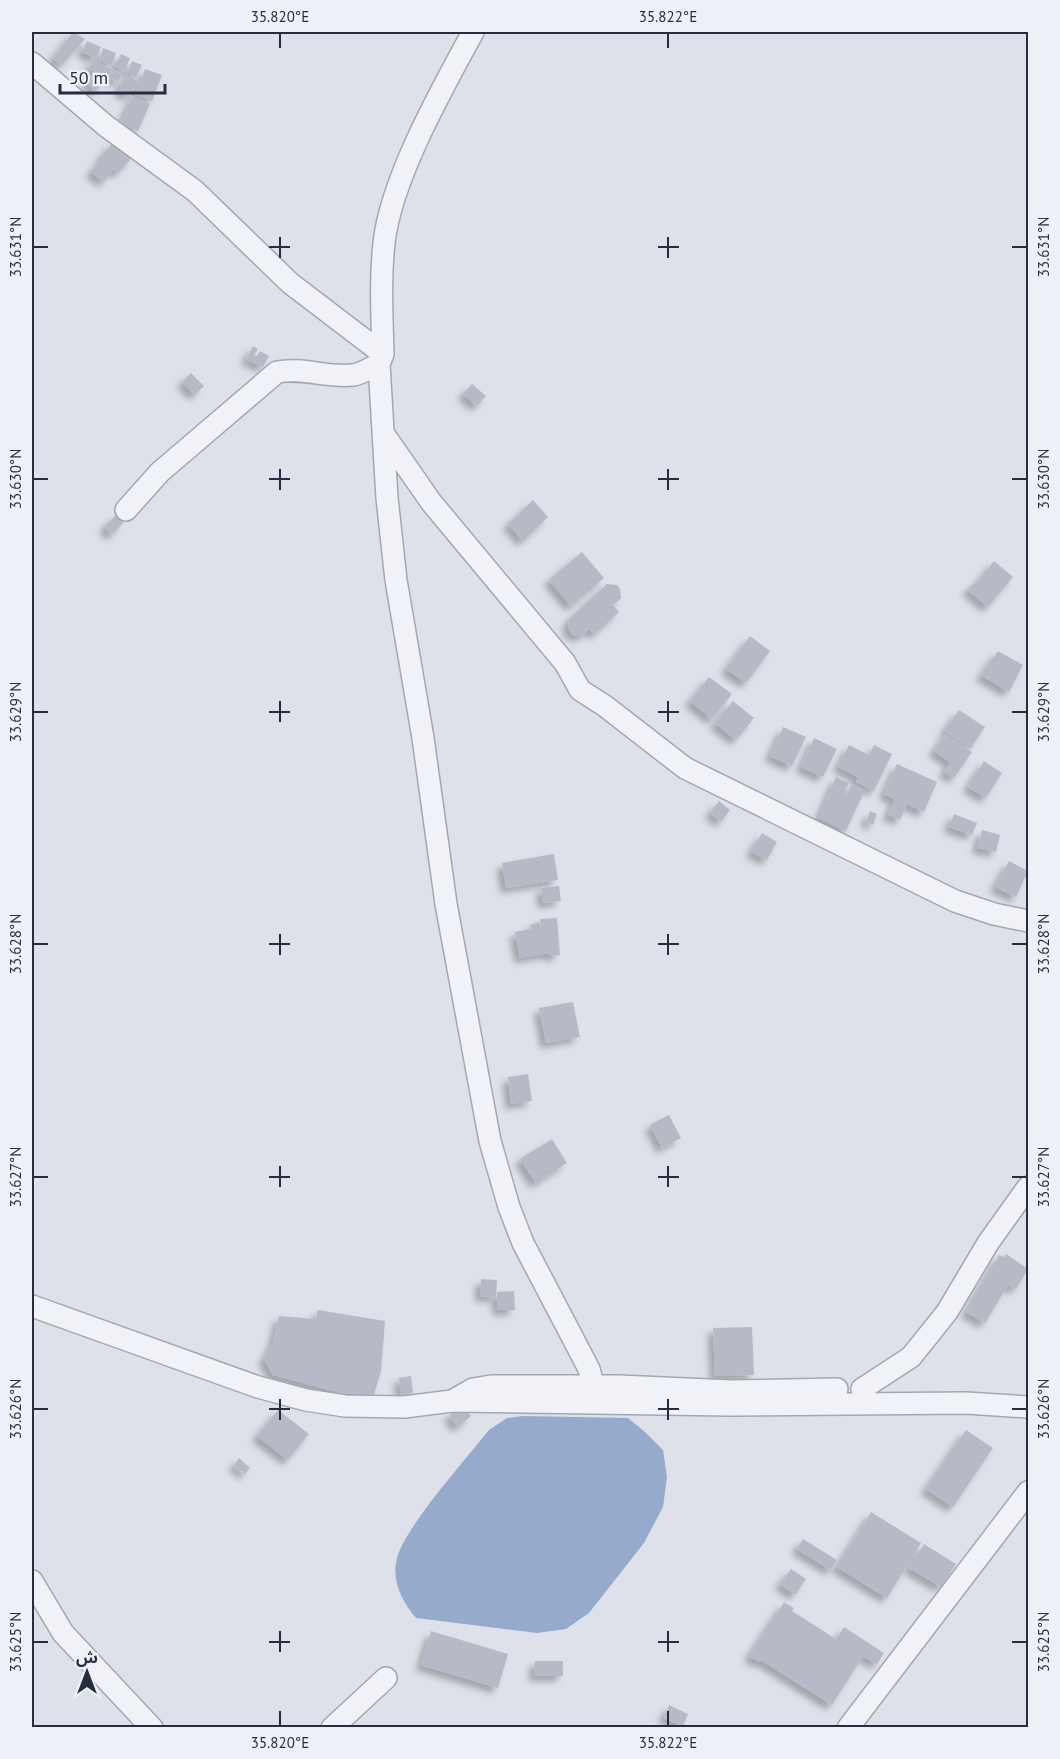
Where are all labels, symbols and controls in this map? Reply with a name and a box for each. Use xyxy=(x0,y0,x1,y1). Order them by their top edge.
text: 35.820°E xyxy=(251,7,309,26)
text: 35.822°E xyxy=(639,7,697,26)
scale bar xyxy=(60,57,165,95)
text: 50 m xyxy=(69,66,108,89)
text: 33.631°N xyxy=(6,217,25,277)
text: 33.631°N xyxy=(1034,217,1053,277)
text: 33.630°N xyxy=(6,449,25,509)
text: 33.630°N xyxy=(1034,449,1053,509)
text: 33.629°N xyxy=(6,682,25,742)
text: 33.629°N xyxy=(1034,682,1053,742)
text: 33.628°N xyxy=(6,914,25,974)
text: 33.628°N xyxy=(1034,914,1053,974)
text: 33.627°N xyxy=(6,1147,25,1207)
text: 33.627°N xyxy=(1034,1147,1053,1207)
text: 33.626°N xyxy=(6,1379,25,1439)
text: 33.626°N xyxy=(1034,1379,1053,1439)
text: 33.625°N xyxy=(6,1612,25,1672)
text: 33.625°N xyxy=(1034,1612,1053,1672)
north arrow xyxy=(57,1642,117,1702)
text: ش xyxy=(76,1647,98,1667)
text: 35.820°E xyxy=(251,1733,309,1752)
text: 35.822°E xyxy=(639,1733,697,1752)

